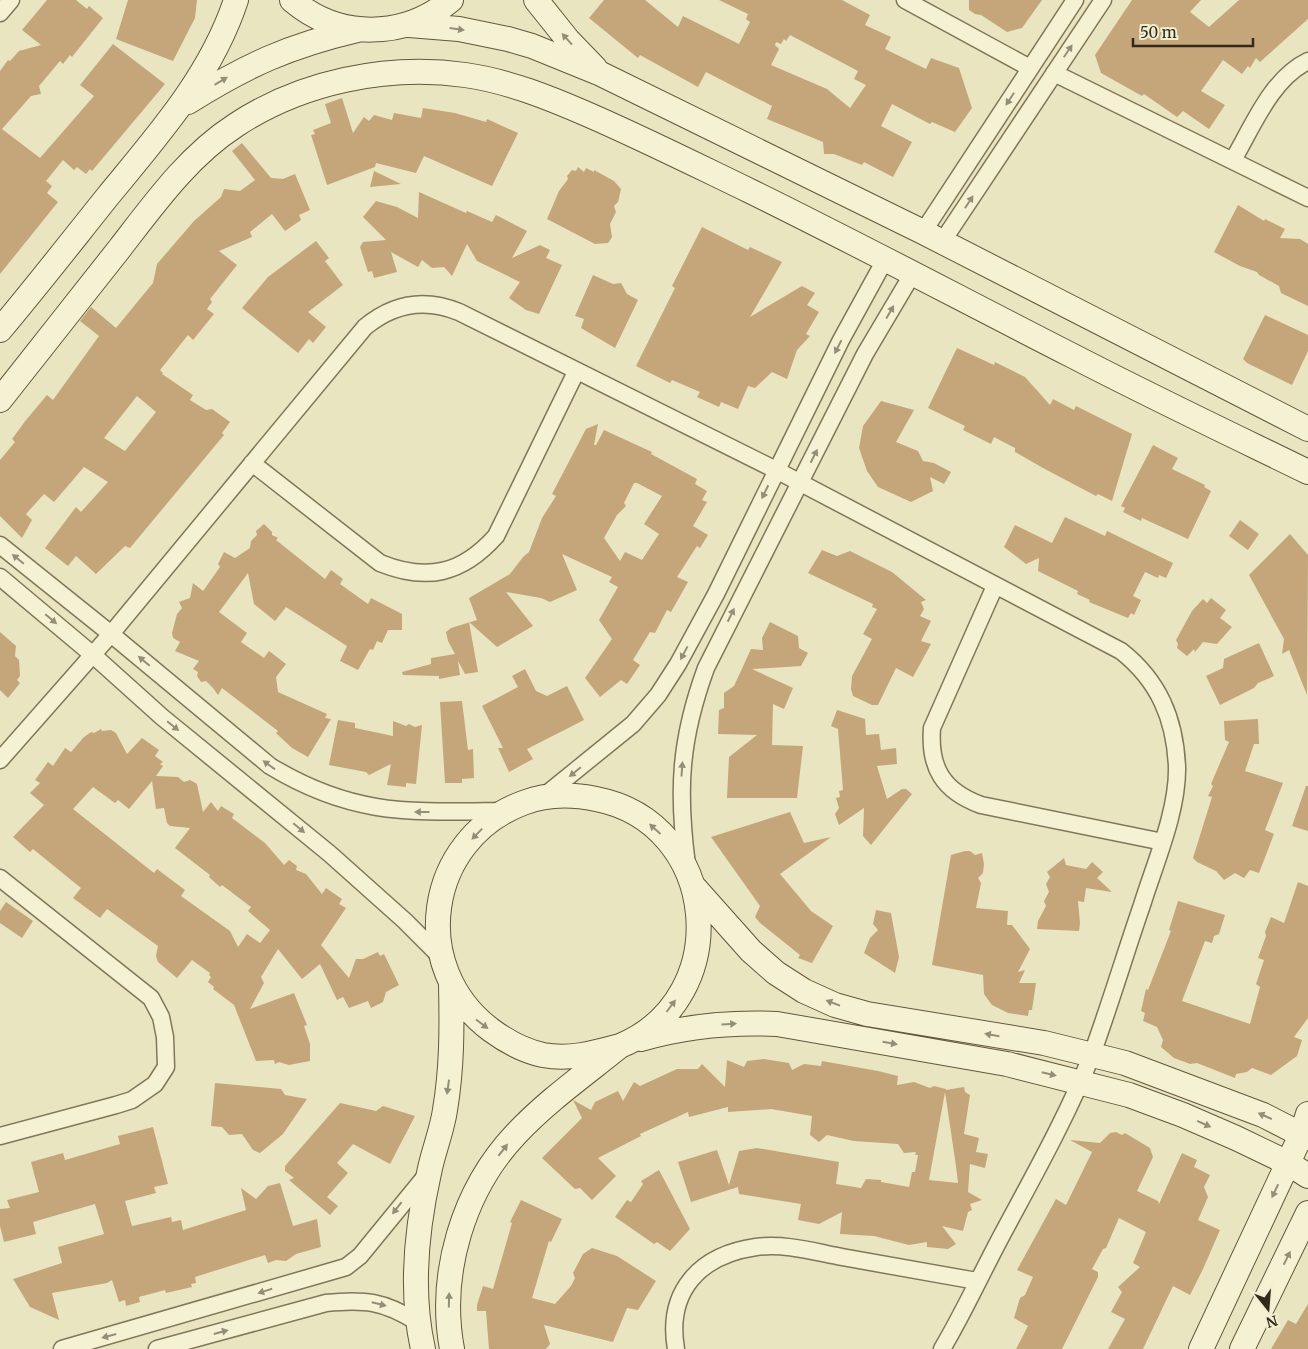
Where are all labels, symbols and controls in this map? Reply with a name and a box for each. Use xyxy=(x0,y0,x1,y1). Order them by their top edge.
scale bar xyxy=(1133,15,1253,47)
text: 50 m xyxy=(1140,23,1177,42)
one-way arrow xyxy=(450,25,466,33)
one-way arrow xyxy=(562,33,573,46)
one-way arrow xyxy=(1064,45,1073,58)
one-way arrow xyxy=(215,77,228,86)
one-way arrow xyxy=(1005,93,1014,106)
one-way arrow xyxy=(964,195,974,208)
one-way arrow xyxy=(885,305,894,319)
one-way arrow xyxy=(834,340,842,354)
one-way arrow xyxy=(810,449,818,463)
one-way arrow xyxy=(761,485,769,500)
one-way arrow xyxy=(11,553,24,564)
one-way arrow xyxy=(727,608,735,622)
one-way arrow xyxy=(44,614,57,625)
one-way arrow xyxy=(680,646,688,660)
one-way arrow xyxy=(138,655,151,666)
one-way arrow xyxy=(167,720,179,731)
one-way arrow xyxy=(263,759,276,770)
one-way arrow xyxy=(678,760,686,776)
one-way arrow xyxy=(569,766,582,777)
one-way arrow xyxy=(413,808,429,816)
one-way arrow xyxy=(293,823,306,834)
one-way arrow xyxy=(649,823,662,834)
one-way arrow xyxy=(471,827,483,839)
one-way arrow xyxy=(825,999,840,1007)
one-way arrow xyxy=(666,1000,677,1013)
one-way arrow xyxy=(475,1019,489,1029)
one-way arrow xyxy=(721,1019,737,1027)
one-way arrow xyxy=(984,1030,1000,1038)
one-way arrow xyxy=(882,1039,897,1047)
one-way arrow xyxy=(1042,1070,1057,1078)
one-way arrow xyxy=(444,1079,452,1095)
one-way arrow xyxy=(1258,1112,1272,1120)
one-way arrow xyxy=(1197,1120,1211,1128)
one-way arrow xyxy=(497,1144,508,1157)
one-way arrow xyxy=(1270,1184,1278,1198)
one-way arrow xyxy=(392,1201,402,1215)
one-way arrow xyxy=(1283,1251,1291,1265)
north arrow xyxy=(1243,1284,1293,1334)
one-way arrow xyxy=(258,1288,273,1296)
one-way arrow xyxy=(445,1292,453,1308)
one-way arrow xyxy=(371,1300,386,1308)
text: N xyxy=(1264,1311,1280,1332)
one-way arrow xyxy=(213,1327,228,1335)
one-way arrow xyxy=(102,1332,117,1340)

